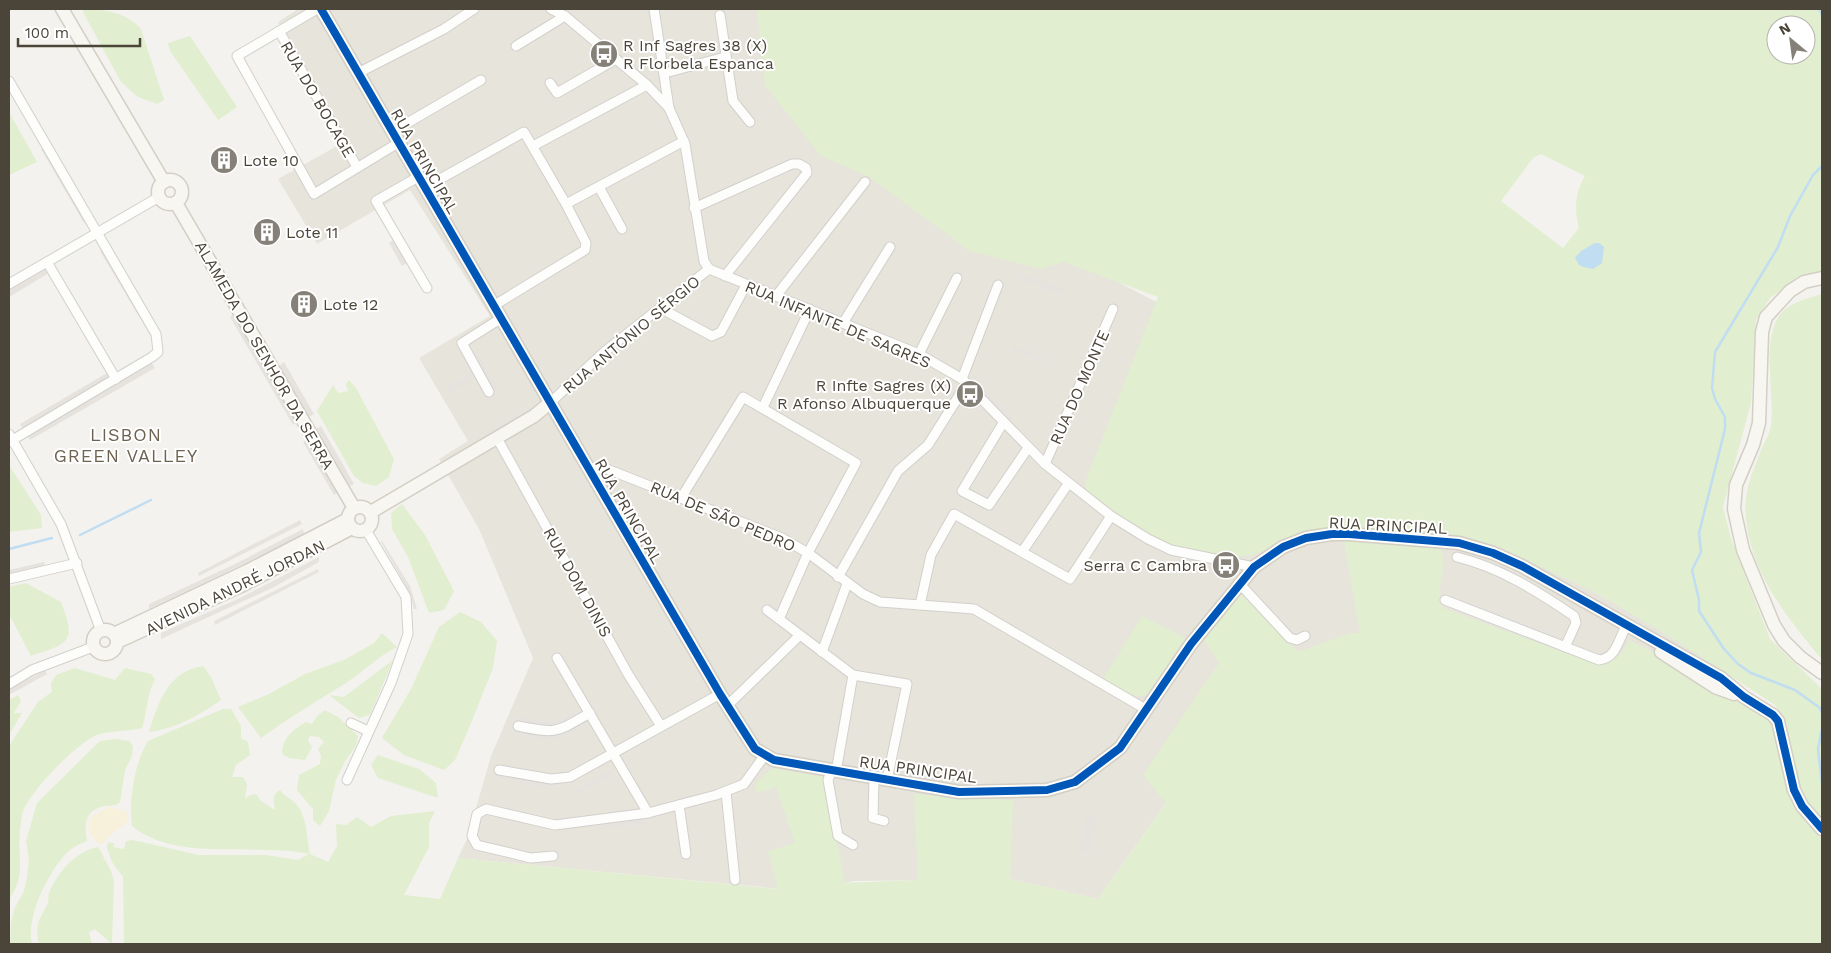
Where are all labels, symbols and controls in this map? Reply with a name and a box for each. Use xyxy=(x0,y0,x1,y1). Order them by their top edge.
scale bar xyxy=(18,15,140,47)
north arrow xyxy=(1766,15,1816,65)
text: N xyxy=(1776,19,1793,38)
text: 100 m xyxy=(25,24,69,42)
place label: R Inf Sagres 38 (X) R Florbela Espanca xyxy=(623,36,774,73)
street label: RUA DO BOCAGE xyxy=(277,38,359,161)
bus stop icon: R Inf Sagres 38 (X) R Florbela Espanca xyxy=(589,39,619,69)
street label: RUA PRINCIPAL xyxy=(387,105,463,218)
building icon: Lote 10 xyxy=(209,145,239,175)
place label: Lote 10 xyxy=(243,151,299,170)
building icon: Lote 11 xyxy=(252,217,282,247)
place label: Lote 11 xyxy=(286,223,338,242)
street label: ALAMEDA DO SENHOR DA SERRA xyxy=(191,237,338,473)
street label: RUA ANTÓNIO SÉRGIO xyxy=(559,271,704,397)
street label: RUA INFANTE DE SAGRES xyxy=(742,277,934,372)
building icon: Lote 12 xyxy=(289,289,319,319)
place label: Lote 12 xyxy=(323,295,378,314)
street label: RUA DO MONTE xyxy=(1046,327,1113,447)
place label: R Infte Sagres (X) R Afonso Albuquerque xyxy=(777,376,951,413)
bus stop icon: R Infte Sagres (X) R Afonso Albuquerque xyxy=(955,379,985,409)
district label: LISBON GREEN VALLEY xyxy=(54,424,198,466)
street label: RUA PRINCIPAL xyxy=(591,455,667,568)
street label: RUA DE SÃO PEDRO xyxy=(647,477,798,556)
street label: RUA PRINCIPAL xyxy=(1328,513,1448,538)
street label: RUA DOM DINIS xyxy=(540,524,616,640)
street label: AVENIDA ANDRÉ JORDAN xyxy=(142,536,328,639)
bus stop icon: Serra C Cambra xyxy=(1211,550,1241,580)
place label: Serra C Cambra xyxy=(1083,556,1207,575)
street label: RUA PRINCIPAL xyxy=(858,752,978,787)

